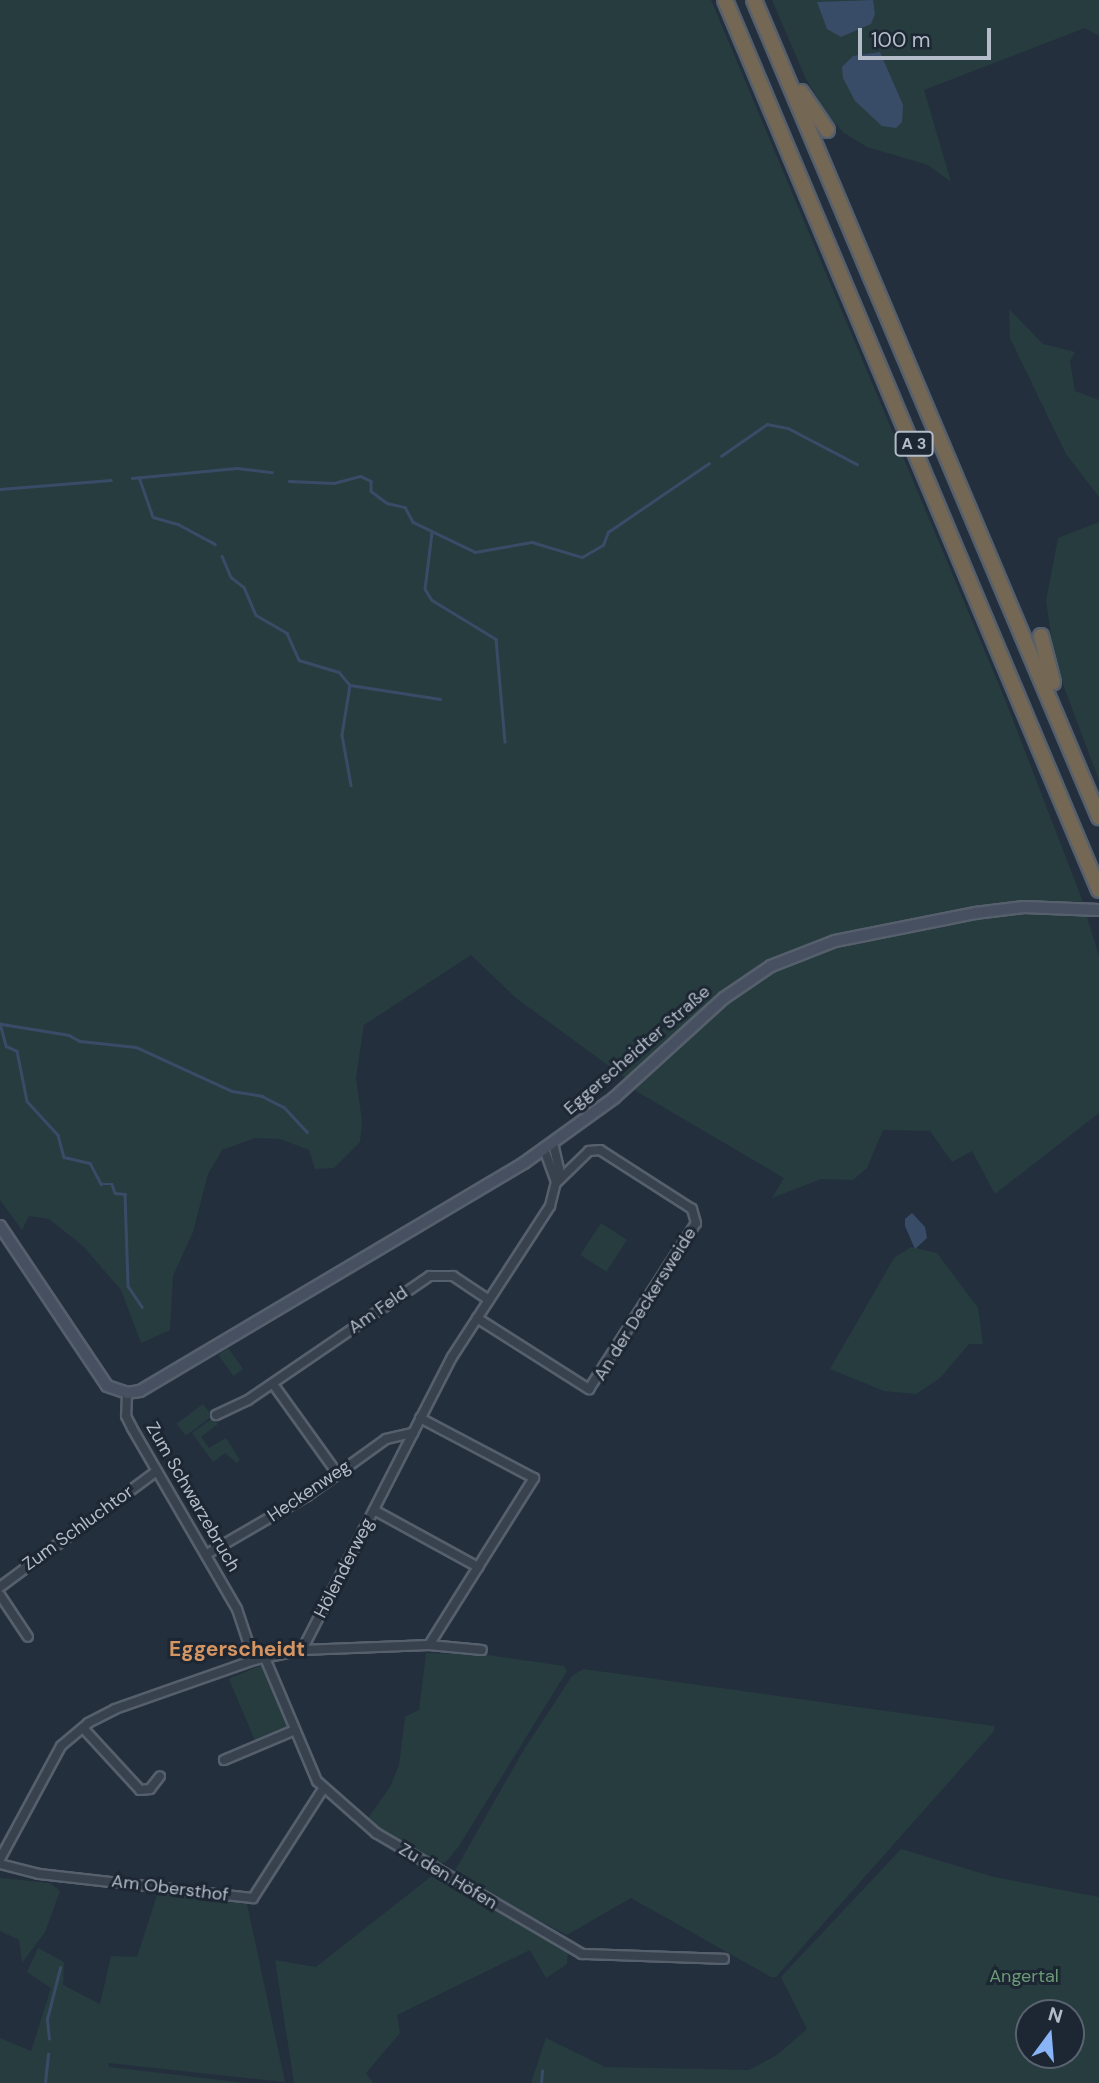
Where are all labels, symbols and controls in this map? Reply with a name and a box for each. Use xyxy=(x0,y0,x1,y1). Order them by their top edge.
scale bar xyxy=(861,14,994,58)
text: 100 m xyxy=(871,26,931,54)
road number: A 3 xyxy=(893,432,935,457)
street label: Eggerscheidter Straße xyxy=(560,981,714,1119)
street label: An der Deckersweide xyxy=(589,1223,701,1385)
street label: Am Feld xyxy=(344,1282,412,1338)
street label: Zum Schwarzebruch xyxy=(141,1418,245,1576)
street label: Heckenweg xyxy=(263,1455,355,1527)
street label: Zum Schluchtor xyxy=(19,1481,137,1575)
street label: Hölenderweg xyxy=(310,1514,378,1622)
district label: Eggerscheidt xyxy=(169,1636,305,1662)
street label: Zu den Höfen xyxy=(395,1838,501,1914)
street label: Am Obersthof xyxy=(110,1870,230,1906)
park label: Angertal xyxy=(989,1965,1059,1987)
north arrow xyxy=(1015,1999,1085,2069)
text: N xyxy=(1045,2001,1065,2029)

